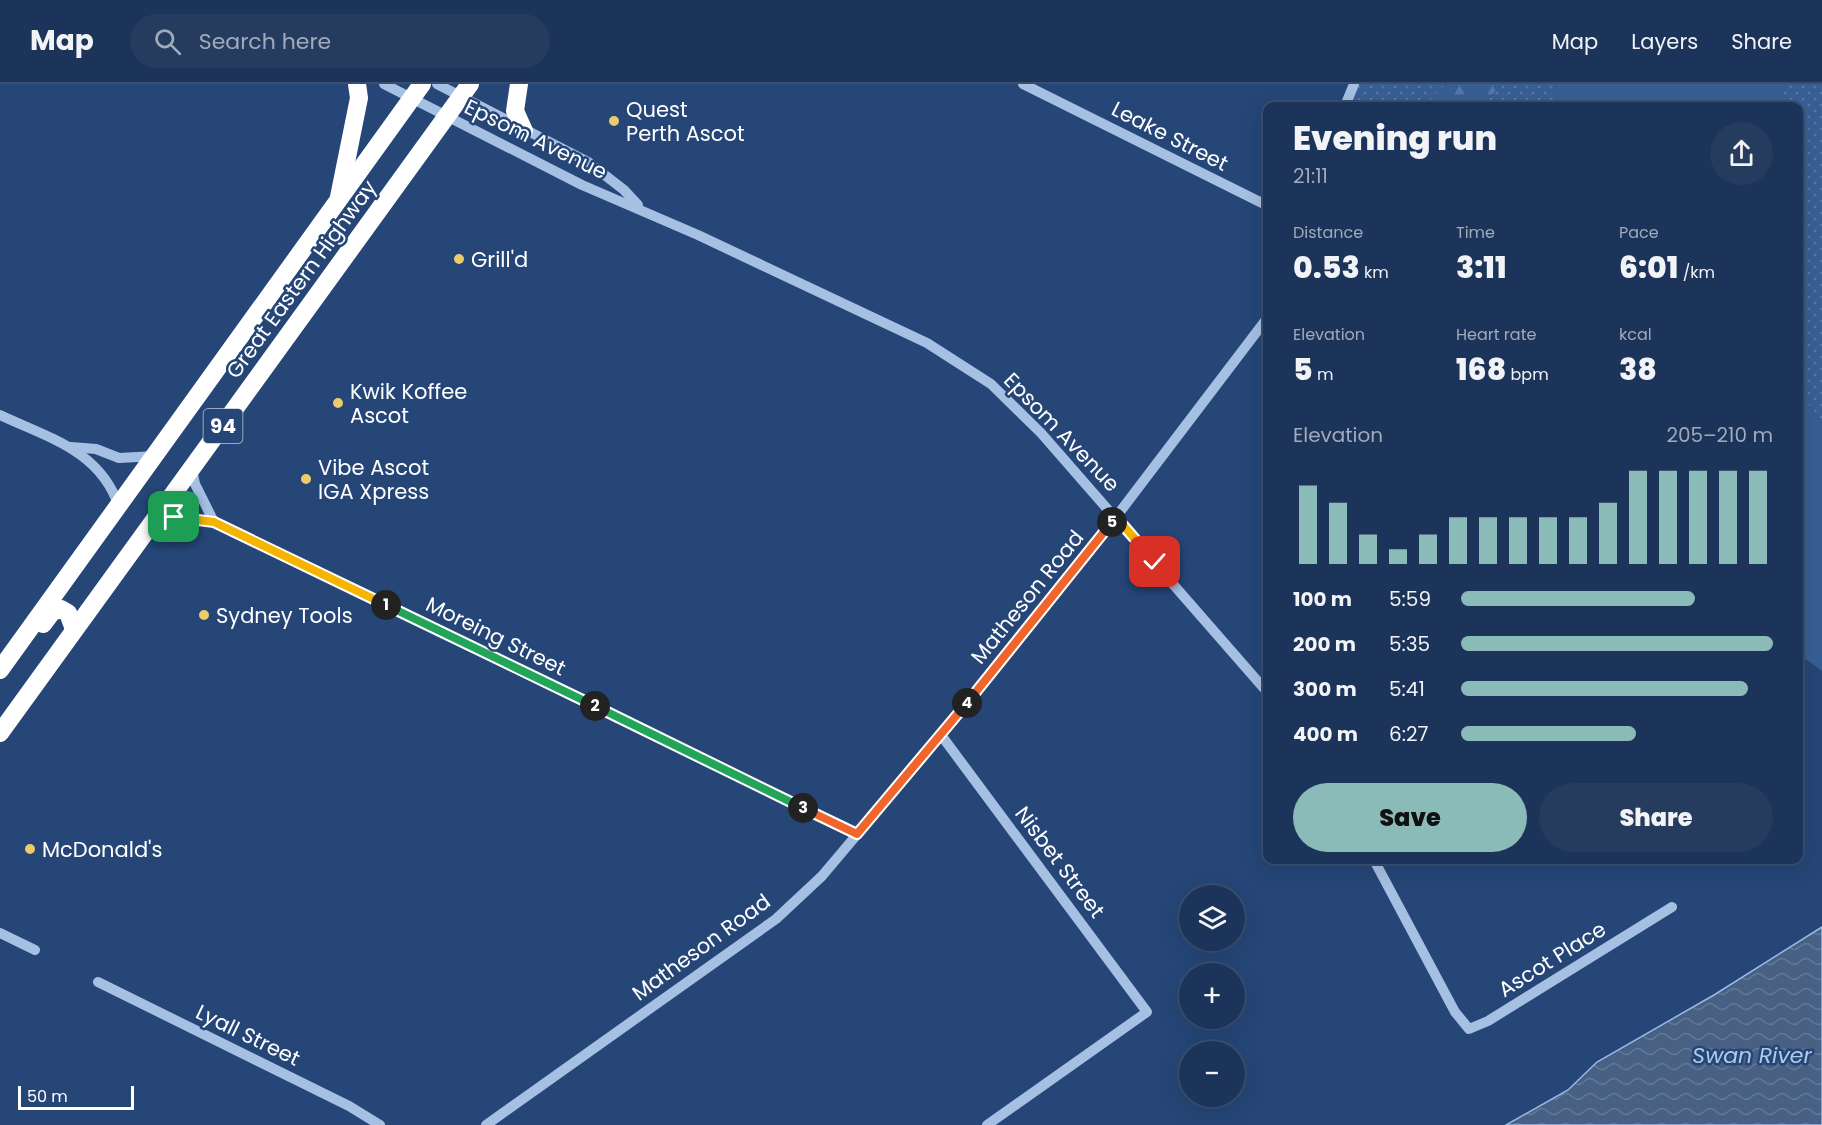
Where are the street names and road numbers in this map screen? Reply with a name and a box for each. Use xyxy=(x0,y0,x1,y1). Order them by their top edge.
street label: Epsom Avenue xyxy=(460,92,612,186)
street label: Leake Street xyxy=(1107,94,1233,178)
street label: Great Eastern Highway xyxy=(219,174,383,384)
street label: Epsom Avenue xyxy=(998,366,1126,498)
road number: 94 xyxy=(204,409,242,443)
street label: Matheson Road xyxy=(964,524,1090,670)
street label: Moreing Street xyxy=(421,590,571,682)
street label: Nisbet Street xyxy=(1008,800,1112,924)
street label: Matheson Road xyxy=(626,887,776,1007)
street label: Ascot Place xyxy=(1493,914,1611,1004)
street label: Lyall Street xyxy=(191,997,305,1073)

